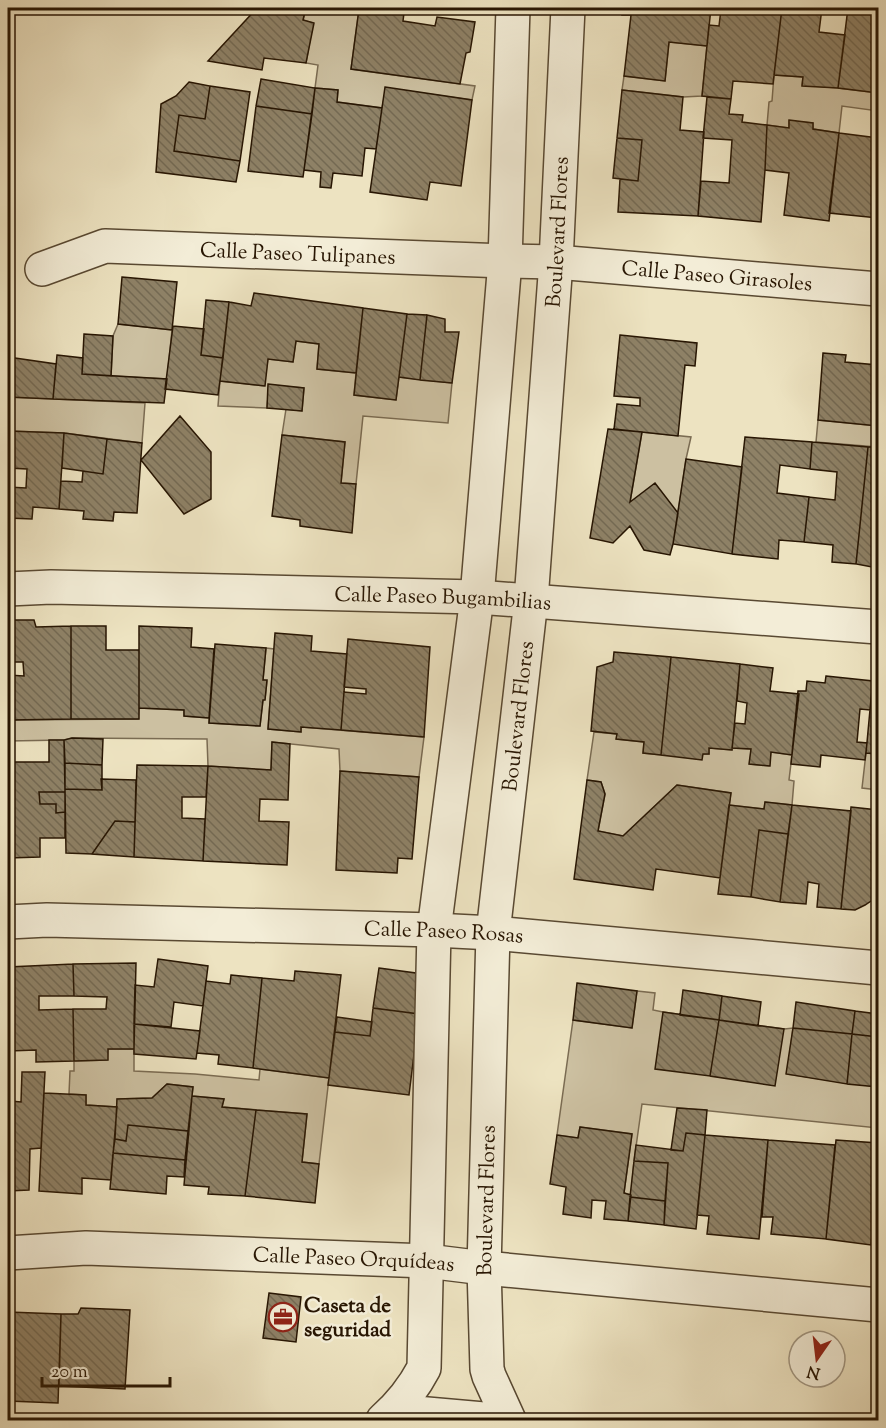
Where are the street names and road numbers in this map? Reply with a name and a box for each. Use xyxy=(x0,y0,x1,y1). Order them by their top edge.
street label: Boulevard Flores xyxy=(540,156,578,309)
street label: Calle Paseo Tulipanes xyxy=(199,237,396,274)
street label: Calle Paseo Girasoles xyxy=(620,255,814,300)
street label: Calle Paseo Bugambilias xyxy=(334,581,552,620)
street label: Boulevard Flores xyxy=(496,640,543,793)
street label: Calle Paseo Rosas xyxy=(364,915,525,953)
street label: Boulevard Flores xyxy=(471,1125,505,1277)
street label: Calle Paseo Orquídeas xyxy=(252,1241,456,1281)

